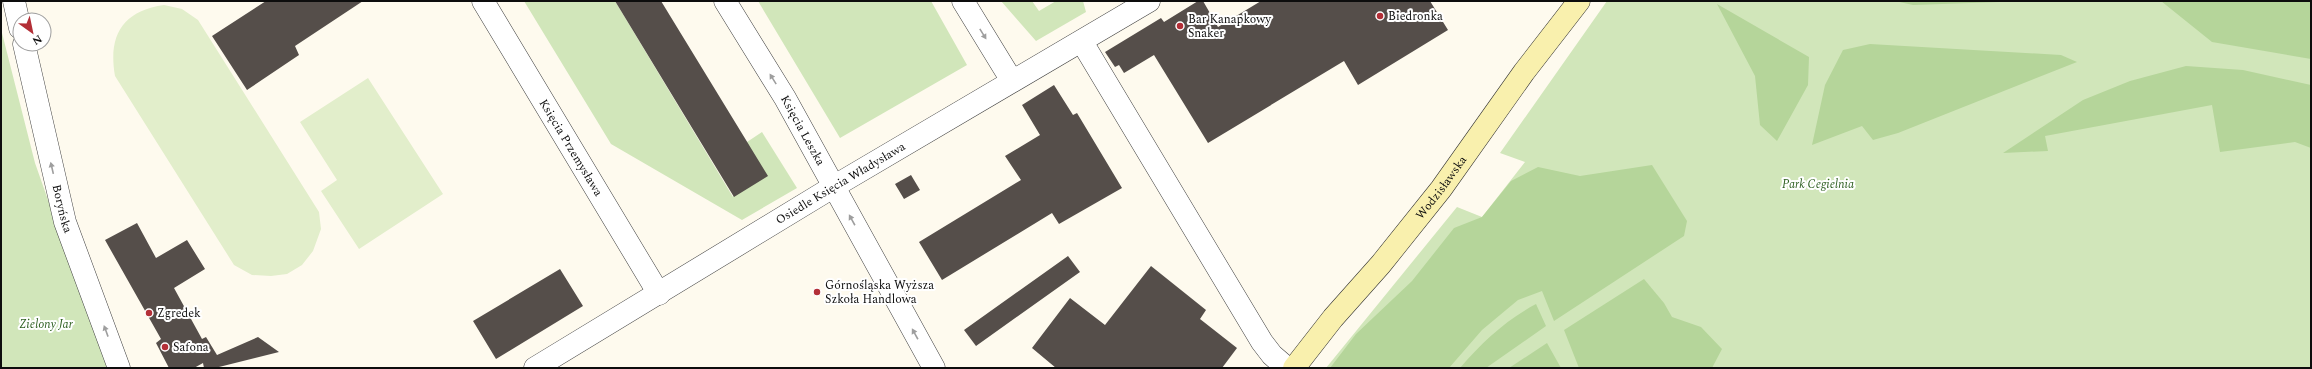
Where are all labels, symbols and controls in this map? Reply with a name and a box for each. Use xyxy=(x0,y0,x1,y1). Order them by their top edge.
place label: Biedronka xyxy=(1388,7,1443,26)
place label: Bar Kanapkowy Snaker xyxy=(1188,10,1272,43)
marker: Biedronka xyxy=(1375,11,1385,21)
north arrow xyxy=(12,12,52,52)
marker: Bar Kanapkowy Snaker xyxy=(1175,21,1185,31)
one-way arrow xyxy=(979,29,987,39)
text: N xyxy=(29,30,46,50)
one-way arrow xyxy=(769,74,777,85)
street label: Księcia Leszka xyxy=(776,92,830,169)
street label: Księcia Przemysława xyxy=(534,95,608,200)
street label: Osiedle Księcia Władysława xyxy=(772,137,909,229)
street label: Wodzisławska xyxy=(1411,152,1471,223)
one-way arrow xyxy=(49,162,55,174)
park label: Park Cegielnia xyxy=(1782,175,1854,194)
street label: Boryńska xyxy=(47,182,78,236)
one-way arrow xyxy=(848,214,855,226)
place label: Górnośląska Wyższa Szkoła Handlowa xyxy=(825,276,934,309)
marker: Górnośląska Wyższa Szkoła Handlowa xyxy=(812,287,822,297)
place label: Zgredek xyxy=(157,304,201,323)
marker: Zgredek xyxy=(144,308,154,318)
park label: Zielony Jar xyxy=(19,315,74,334)
one-way arrow xyxy=(102,325,108,337)
one-way arrow xyxy=(912,328,918,340)
place label: Safona xyxy=(173,338,209,357)
marker: Safona xyxy=(160,342,170,352)

